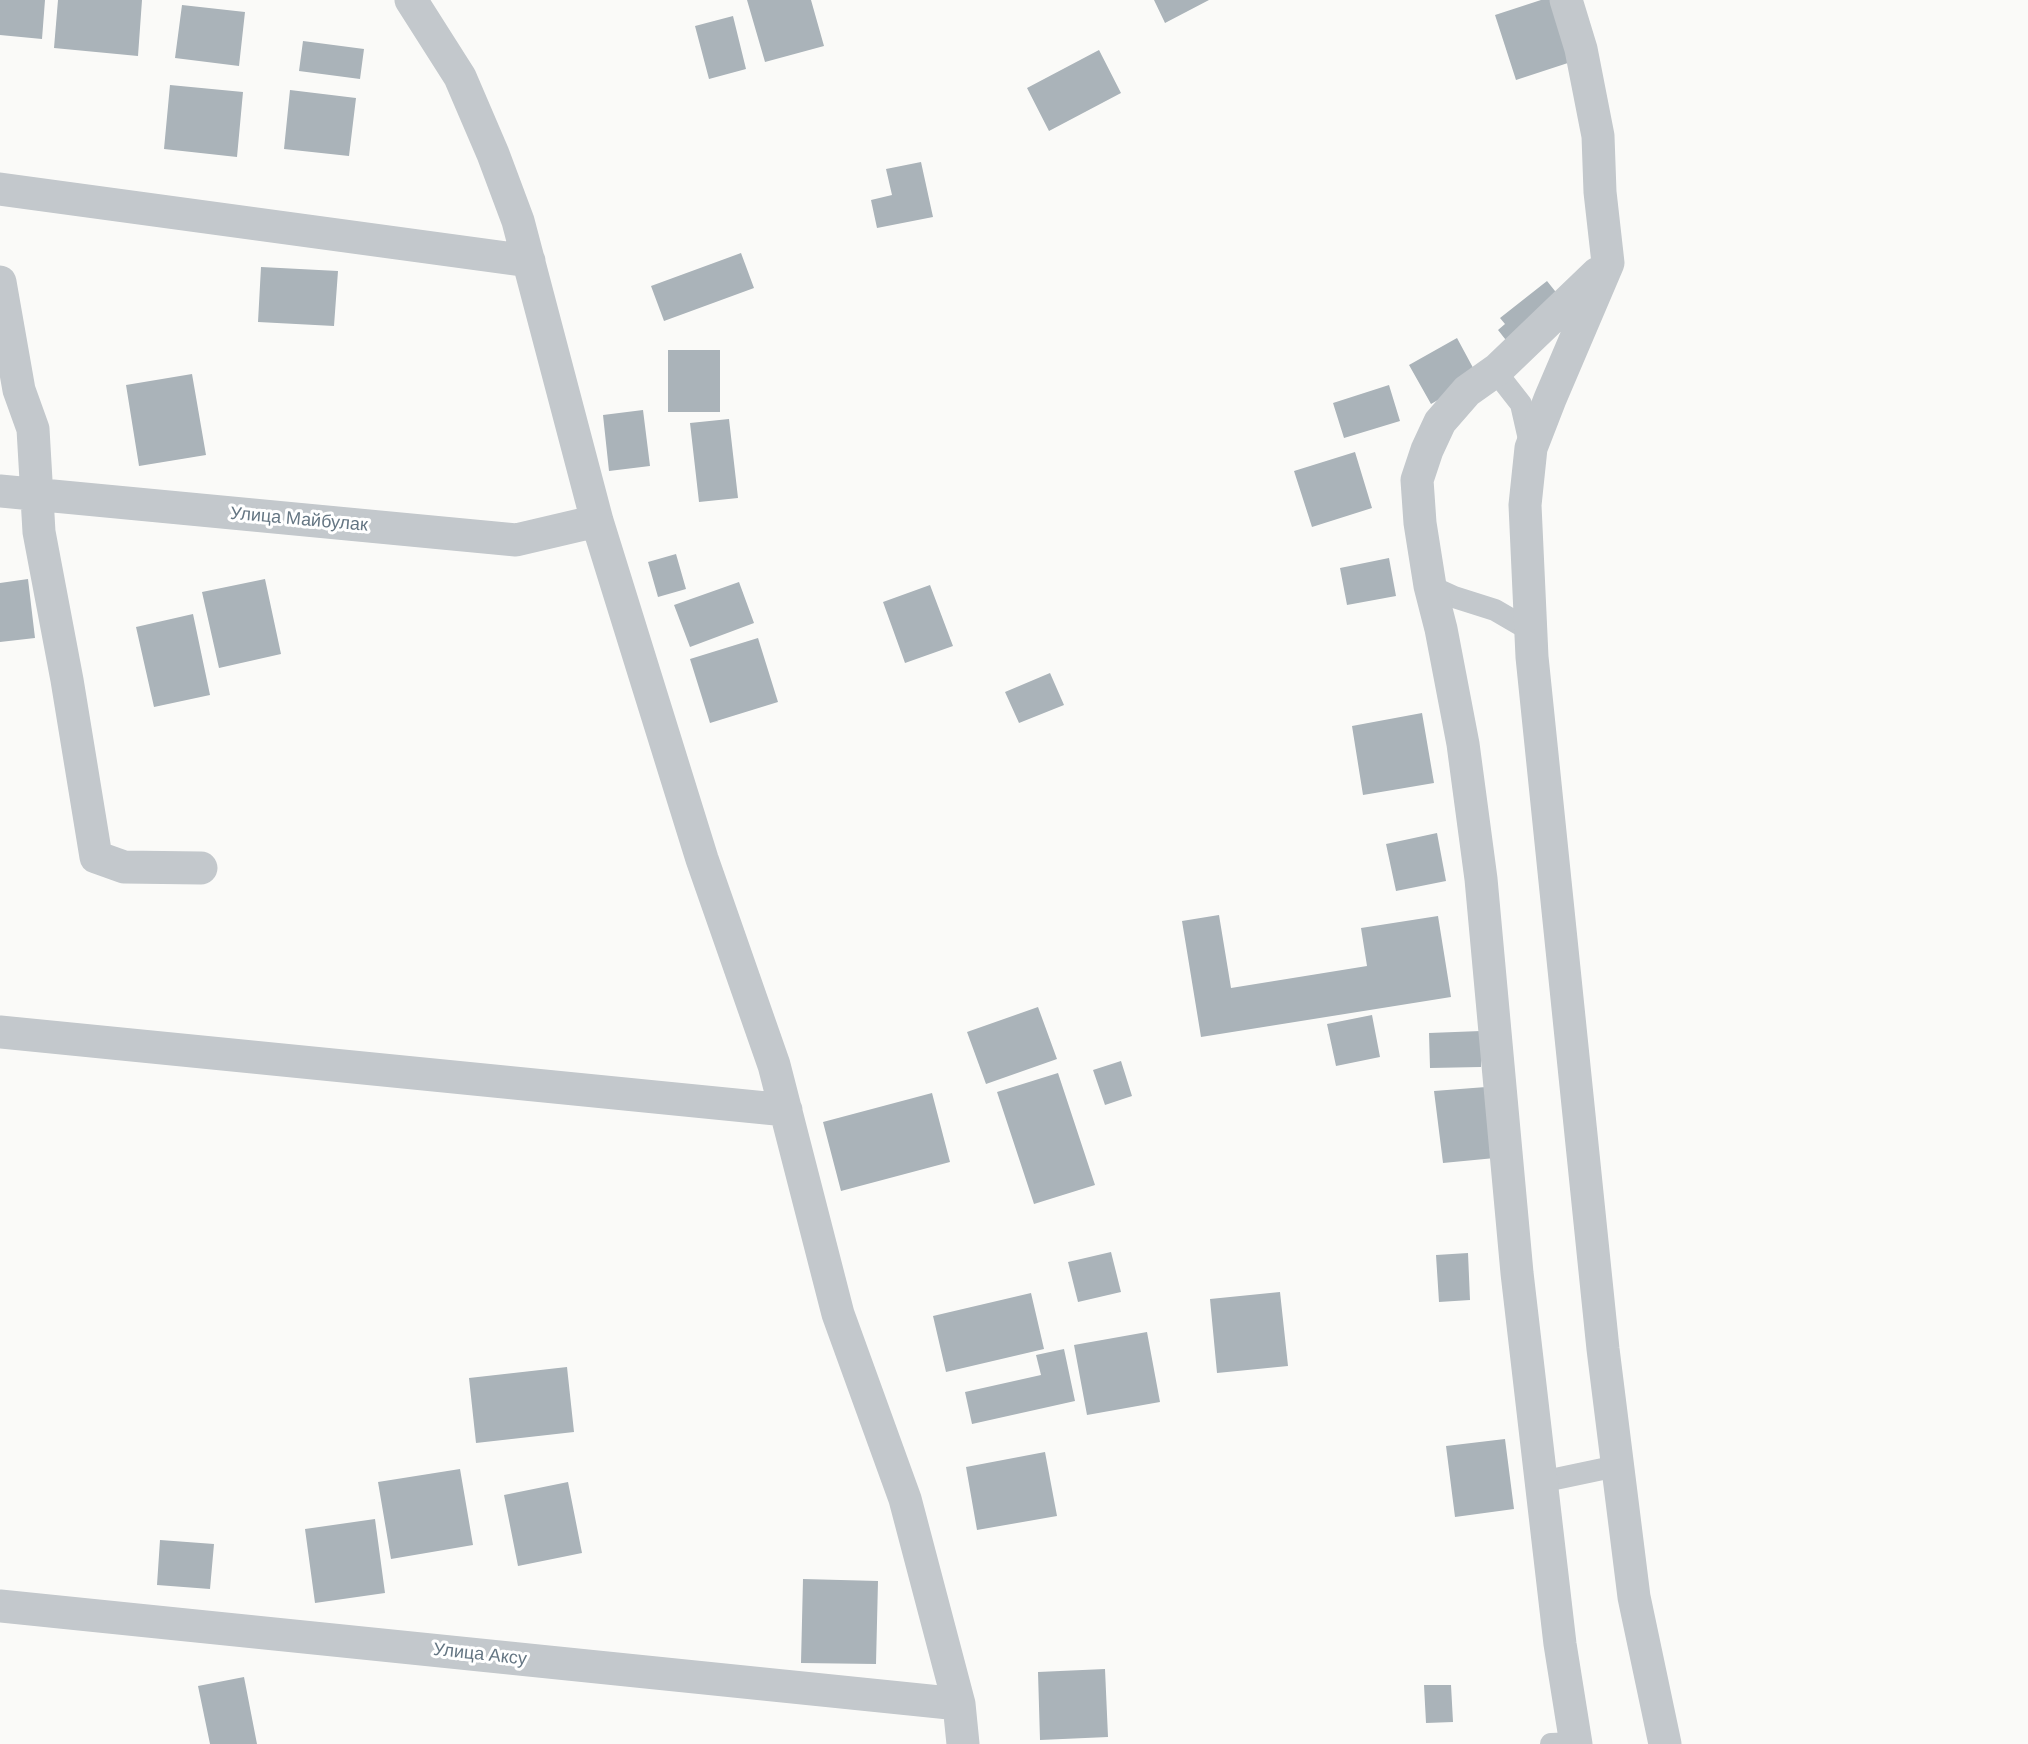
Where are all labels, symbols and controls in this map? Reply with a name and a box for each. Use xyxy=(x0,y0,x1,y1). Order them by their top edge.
street label: Улица Майбулак xyxy=(229,503,369,537)
street label: Улица Аксу xyxy=(432,1639,528,1671)

